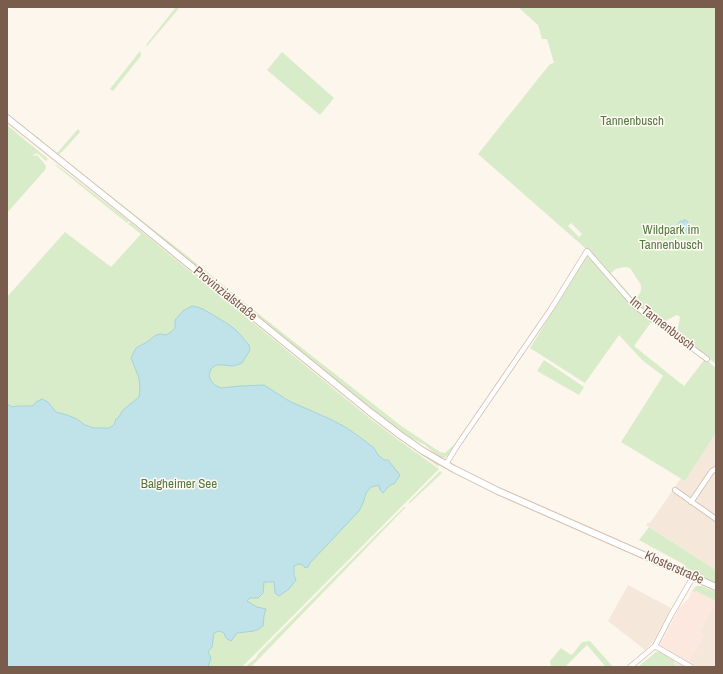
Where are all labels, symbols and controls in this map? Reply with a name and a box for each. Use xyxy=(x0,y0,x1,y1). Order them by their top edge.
park label: Tannenbusch xyxy=(600,114,664,130)
park label: Wildpark im Tannenbusch xyxy=(639,223,703,254)
street label: Provinzialstraße xyxy=(190,264,260,324)
street label: Im Tannenbusch xyxy=(626,294,698,354)
park label: Balgheimer See xyxy=(141,477,217,493)
street label: Klosterstraße xyxy=(642,548,706,588)

